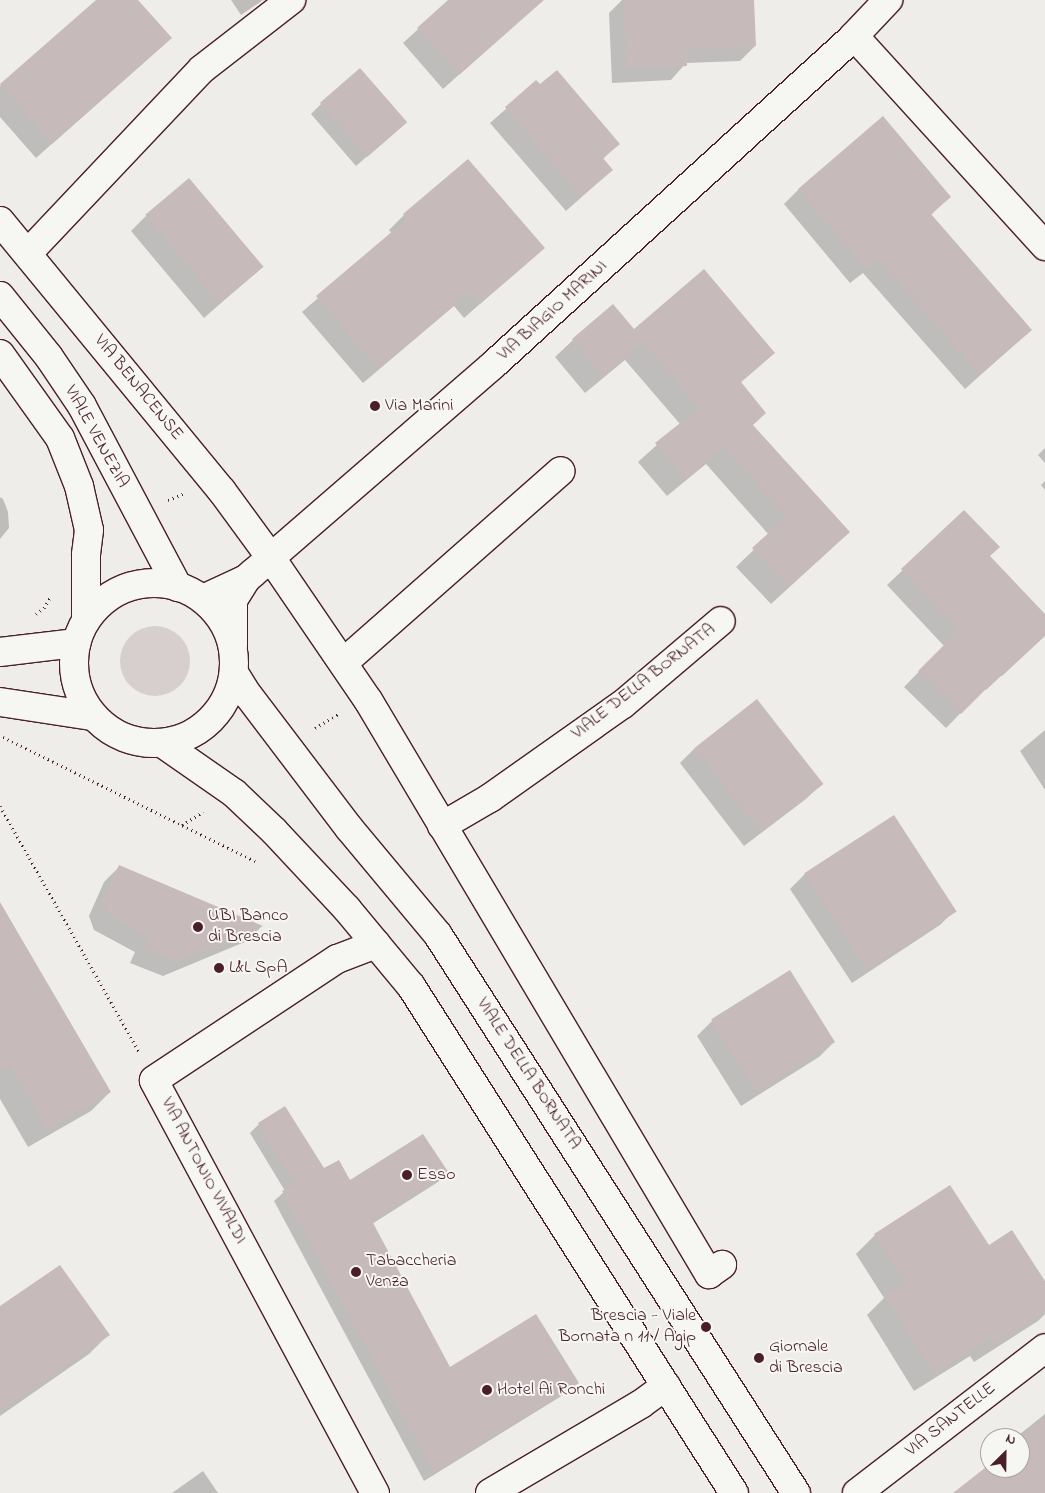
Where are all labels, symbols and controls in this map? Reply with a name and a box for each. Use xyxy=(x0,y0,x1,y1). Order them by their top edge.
street label: VIA BIAGIO MARINI xyxy=(494,256,612,366)
street label: VIA BENACENSE xyxy=(89,331,187,445)
street label: VIALE VENEZIA xyxy=(59,382,133,492)
place label: Via Marini xyxy=(385,395,453,417)
marker: Via Marini xyxy=(369,400,381,412)
street label: VIALE DELLA BORNATA xyxy=(568,619,720,745)
place label: UBI Banco di Brescia xyxy=(208,906,288,949)
marker: UBI Banco di Brescia xyxy=(192,921,204,933)
place label: L&L SpA xyxy=(229,957,287,979)
marker: L&L SpA xyxy=(213,962,225,974)
street label: VIALE DELLA BORNATA xyxy=(471,994,585,1154)
street label: VIA ANTONIO VIVALDI xyxy=(155,1094,251,1248)
place label: Esso xyxy=(417,1164,456,1186)
marker: Esso xyxy=(401,1169,413,1181)
place label: Tabaccheria Venza xyxy=(366,1251,456,1294)
marker: Tabaccheria Venza xyxy=(350,1266,362,1278)
place label: Brescia - Viale Bornata n 11 / Agip xyxy=(558,1306,696,1348)
marker: Brescia - Viale Bornata n 11 / Agip xyxy=(700,1321,712,1333)
place label: Giornale di Brescia xyxy=(769,1337,843,1380)
marker: Giornale di Brescia xyxy=(753,1352,765,1364)
street label: VIA SANTELLE xyxy=(902,1378,1000,1462)
place label: Hotel Ai Ronchi xyxy=(497,1379,605,1401)
marker: Hotel Ai Ronchi xyxy=(481,1384,493,1396)
north arrow xyxy=(980,1428,1030,1478)
text: N xyxy=(1002,1428,1019,1451)

